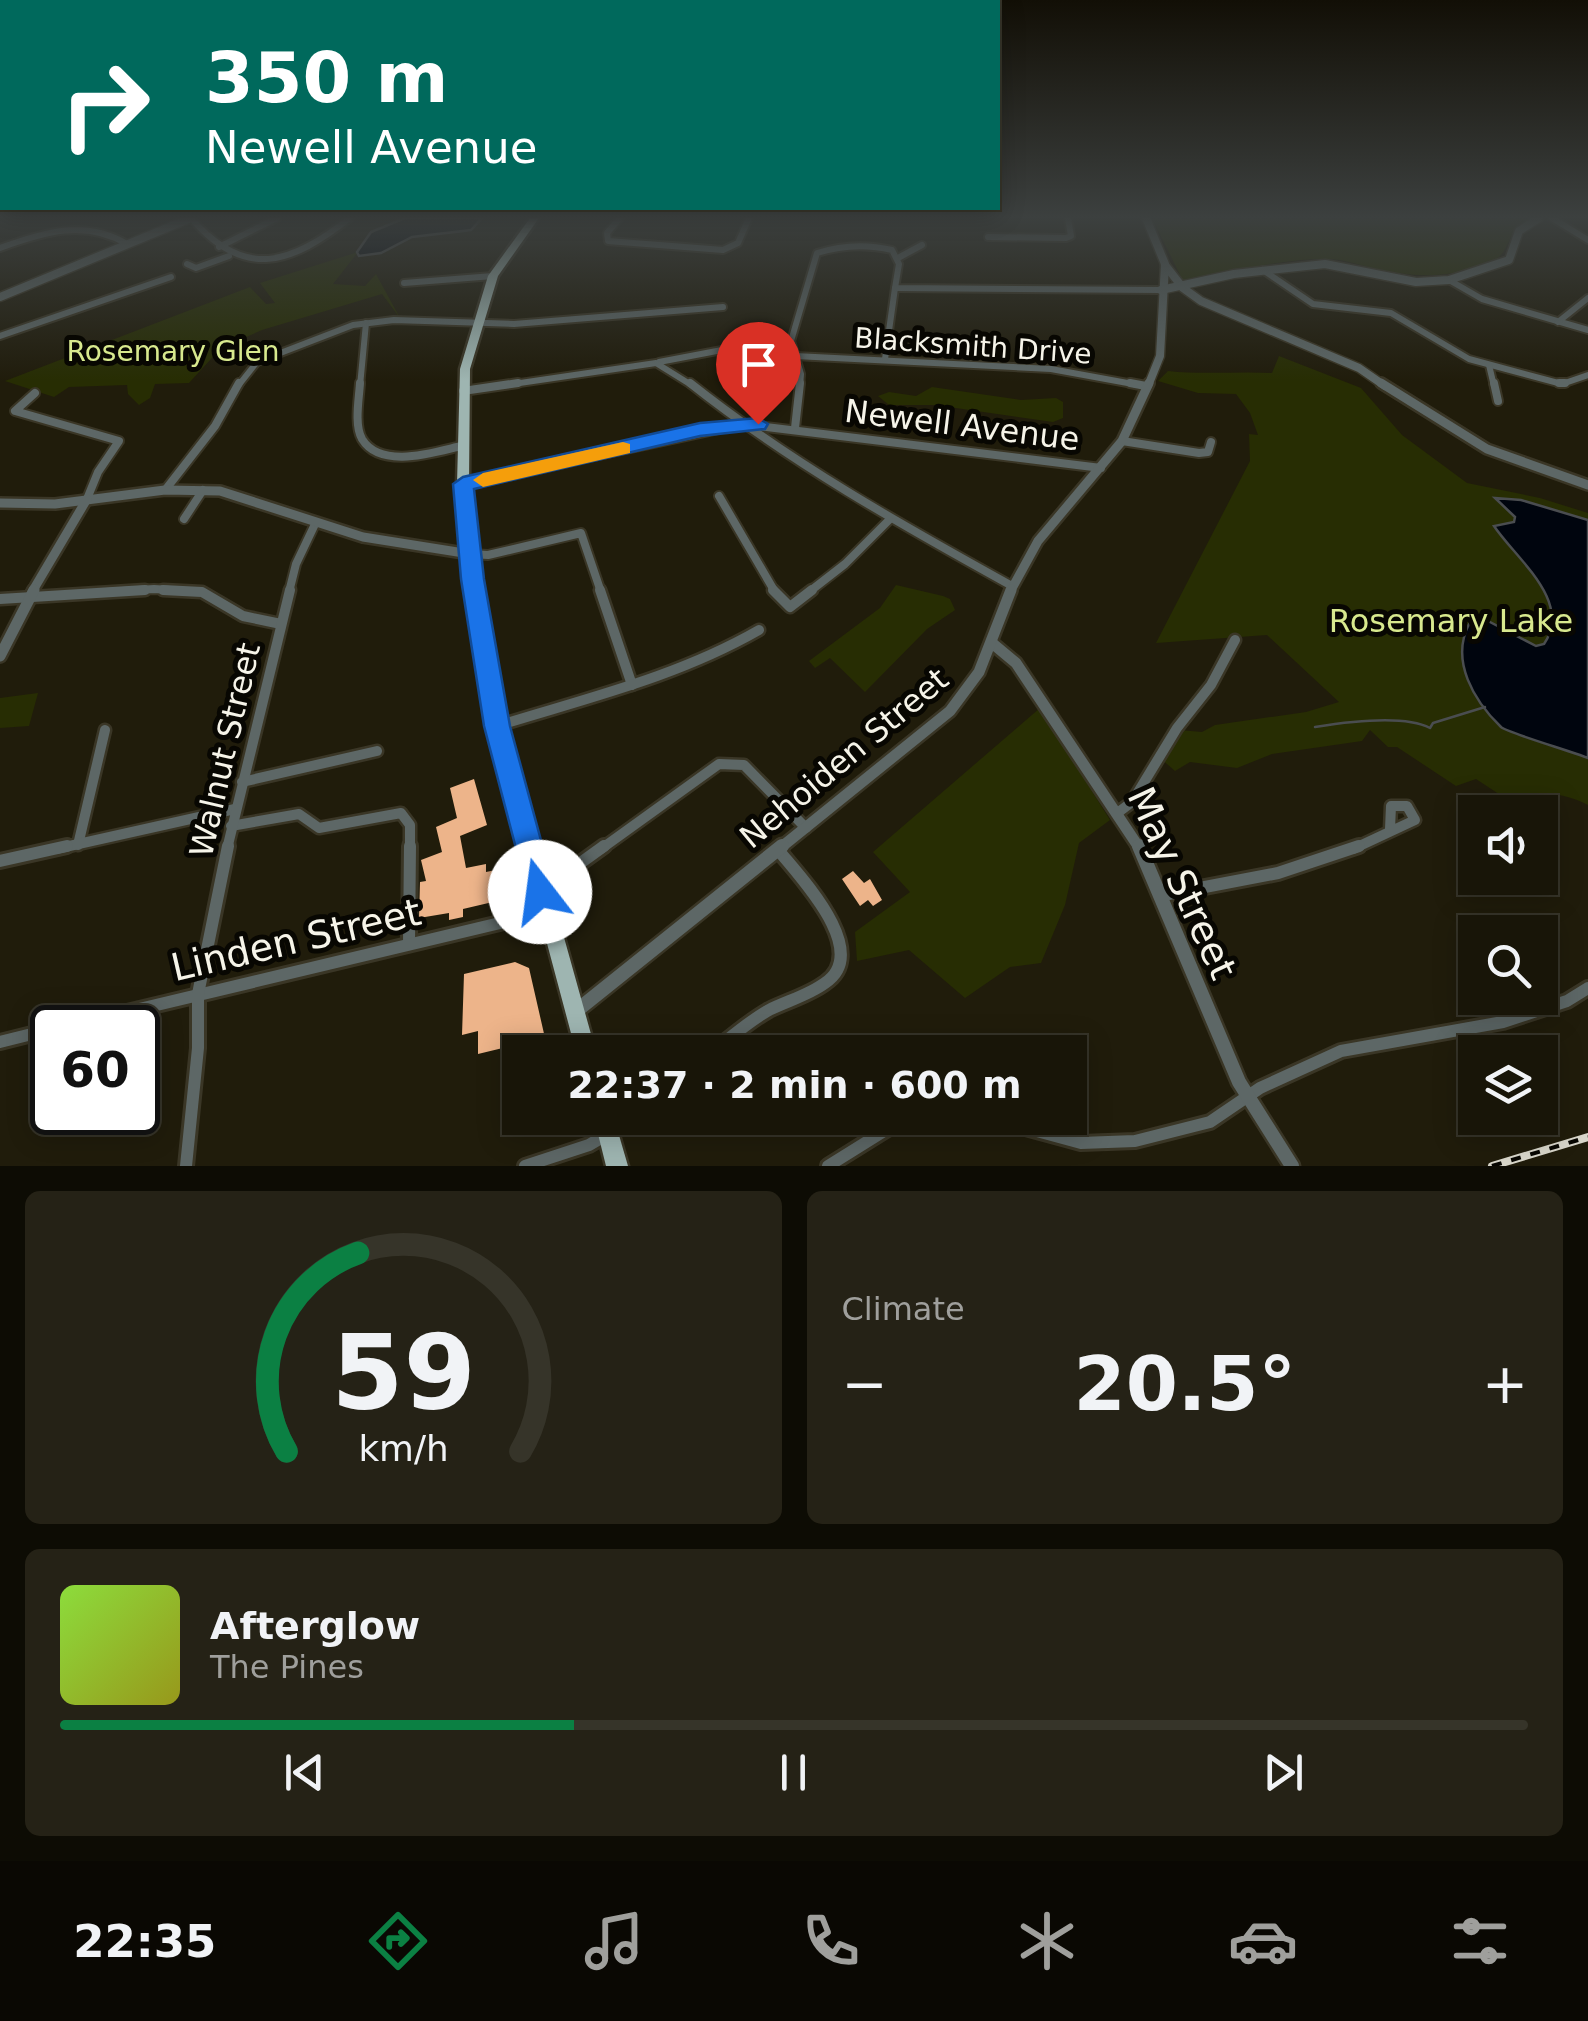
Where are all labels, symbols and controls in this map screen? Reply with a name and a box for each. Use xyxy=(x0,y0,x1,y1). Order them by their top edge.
text: 350 m xyxy=(205,37,448,119)
icon: right xyxy=(40,40,170,170)
text: Newell Avenue xyxy=(205,121,537,174)
street label: Blacksmith Drive xyxy=(853,321,1093,371)
pin xyxy=(716,322,801,425)
park label: Rosemary Glen xyxy=(66,335,280,368)
icon: arrive xyxy=(731,337,786,392)
street label: Newell Avenue xyxy=(842,392,1082,458)
park label: Rosemary Lake xyxy=(1329,602,1573,640)
street label: Walnut Street xyxy=(182,639,268,861)
street label: Nehoiden Street xyxy=(732,660,956,856)
street label: May Street xyxy=(1119,780,1245,986)
map controls xyxy=(1458,795,1558,1135)
button: sound xyxy=(1458,795,1558,895)
position arrow xyxy=(488,840,592,944)
street label: Linden Street xyxy=(167,890,425,990)
button: search xyxy=(1458,915,1558,1015)
speed limit sign: 60 xyxy=(30,1005,160,1135)
button: layers xyxy=(1458,1035,1558,1135)
text: 22:37 · 2 min · 600 m xyxy=(567,1063,1022,1107)
text: Climate xyxy=(842,1290,965,1328)
text: 59 xyxy=(331,1312,476,1434)
text: 20.5° xyxy=(1073,1340,1296,1428)
text: − xyxy=(842,1352,888,1416)
text: + xyxy=(1482,1352,1528,1416)
text: km/h xyxy=(358,1428,448,1469)
text: Afterglow xyxy=(210,1604,420,1648)
text: The Pines xyxy=(210,1648,364,1686)
icon: previous xyxy=(277,1745,332,1800)
icon: pause xyxy=(766,1745,821,1800)
icon: next xyxy=(1256,1745,1311,1800)
icon: directions xyxy=(363,1906,433,1976)
icon: music xyxy=(579,1906,649,1976)
icon: phone xyxy=(796,1906,866,1976)
icon: climate xyxy=(1012,1906,1082,1976)
icon: car xyxy=(1228,1906,1298,1976)
icon: filters xyxy=(1445,1906,1515,1976)
text: 22:35 xyxy=(73,1915,216,1968)

